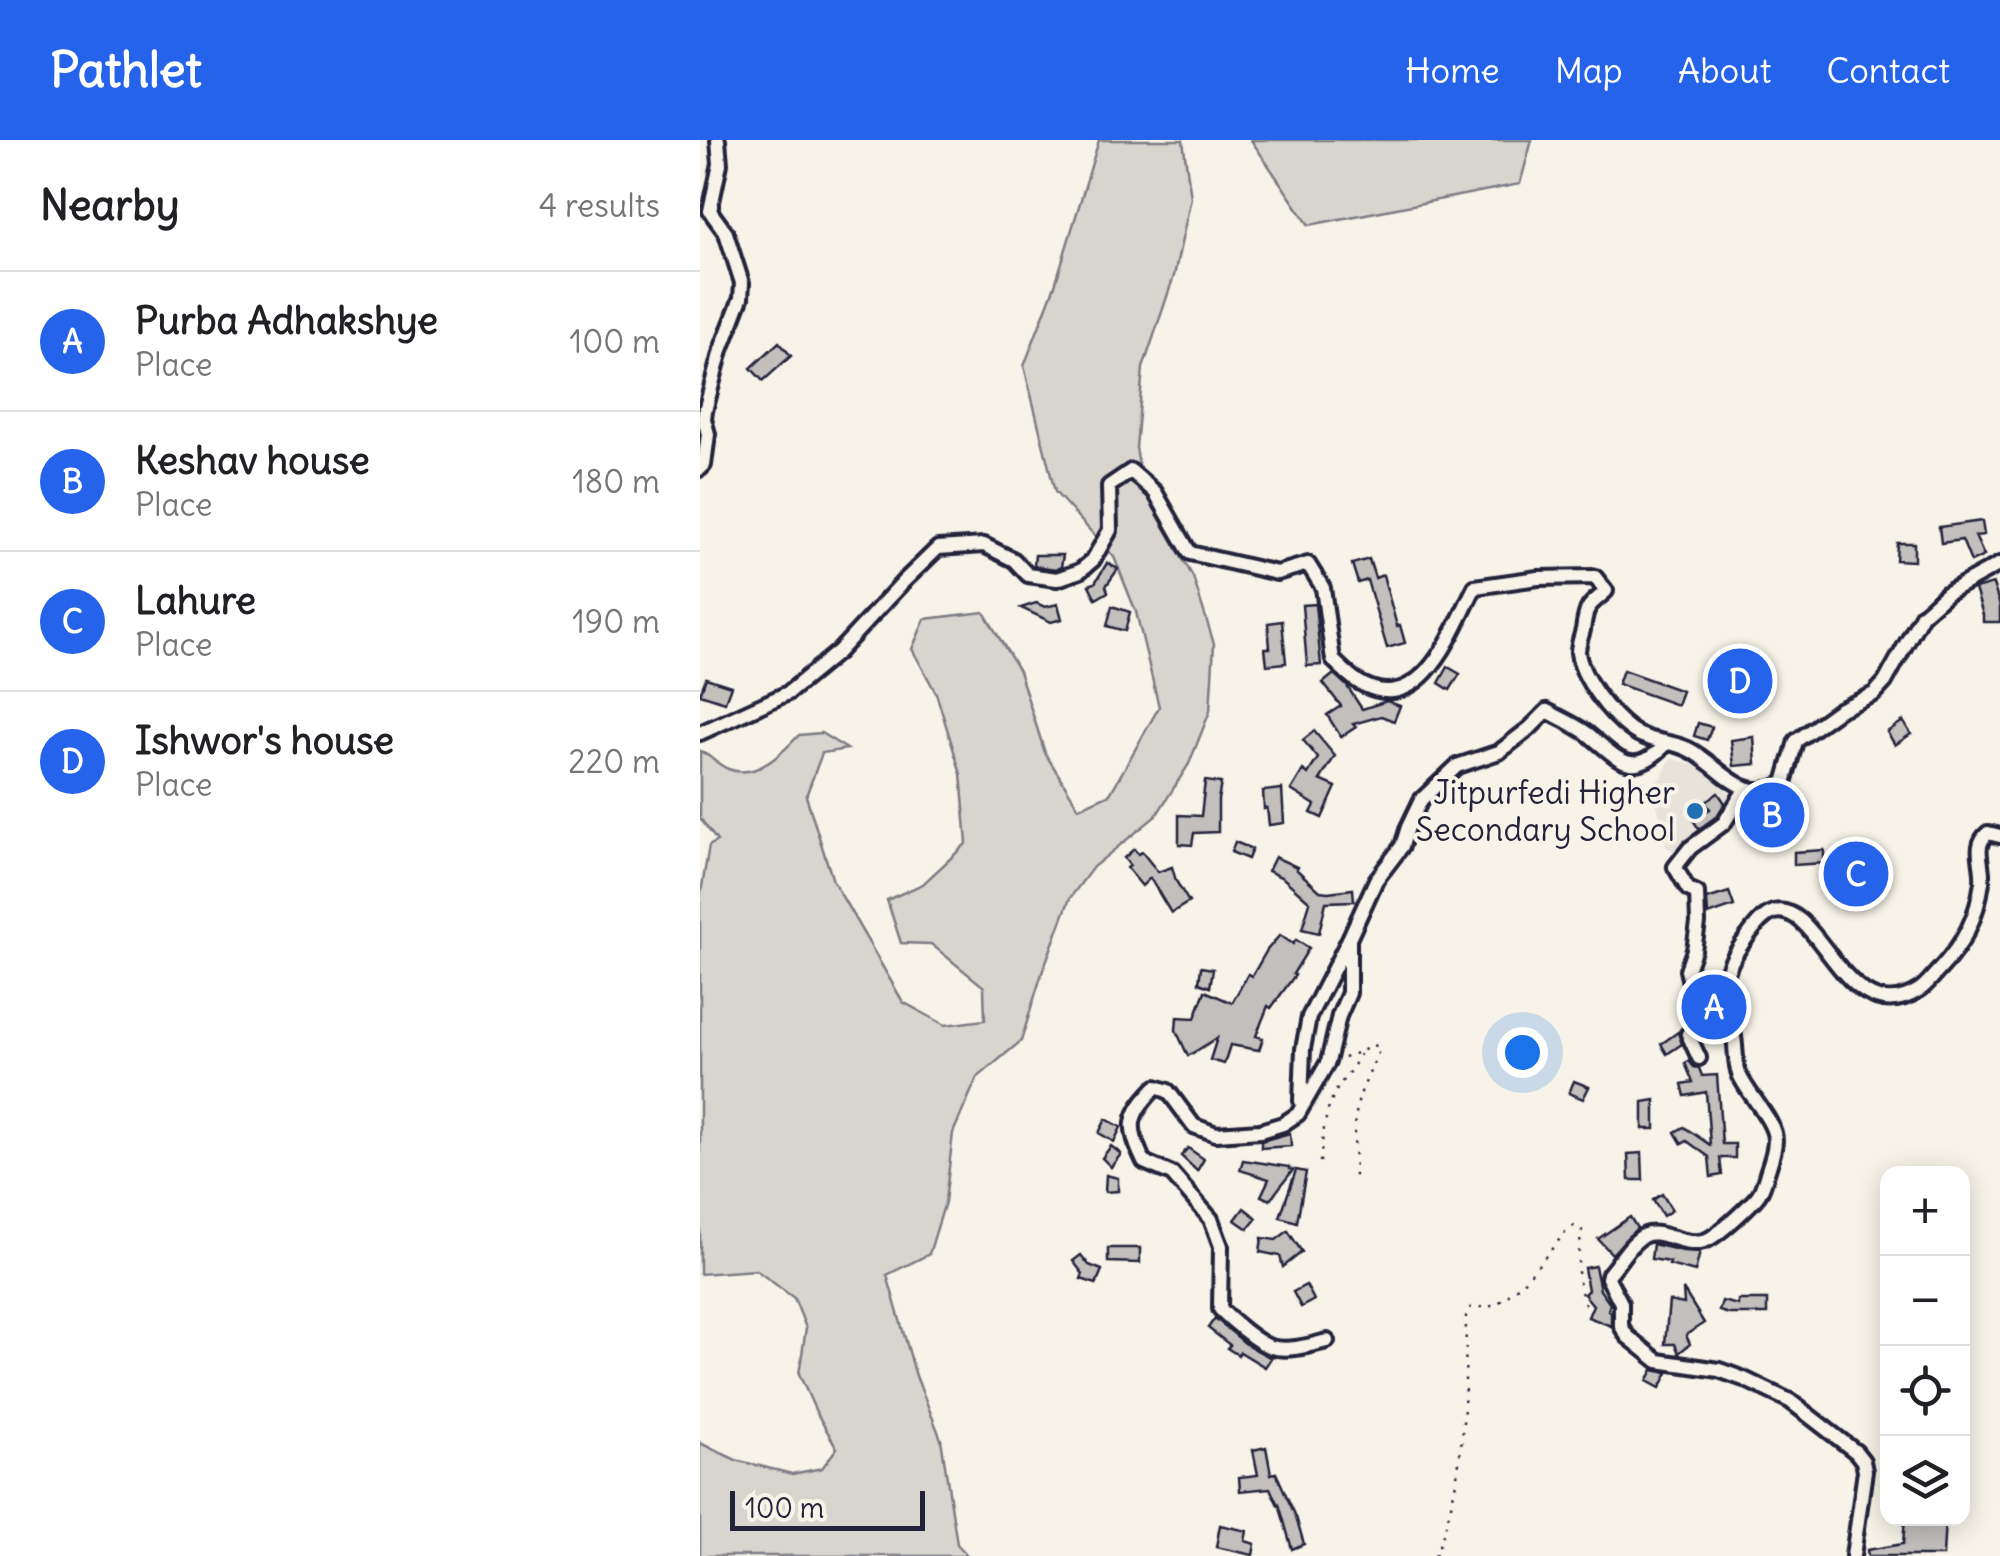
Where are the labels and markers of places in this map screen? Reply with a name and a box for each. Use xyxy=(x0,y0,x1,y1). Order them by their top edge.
pin: D xyxy=(1708,644,1772,718)
place label: Jitpurfedi Higher Secondary School xyxy=(1416,772,1675,850)
pin: B xyxy=(1740,778,1804,852)
marker: Jitpurfedi Higher Secondary School xyxy=(1684,800,1706,822)
pin: C xyxy=(1824,836,1888,912)
pin: A xyxy=(1682,970,1746,1044)

